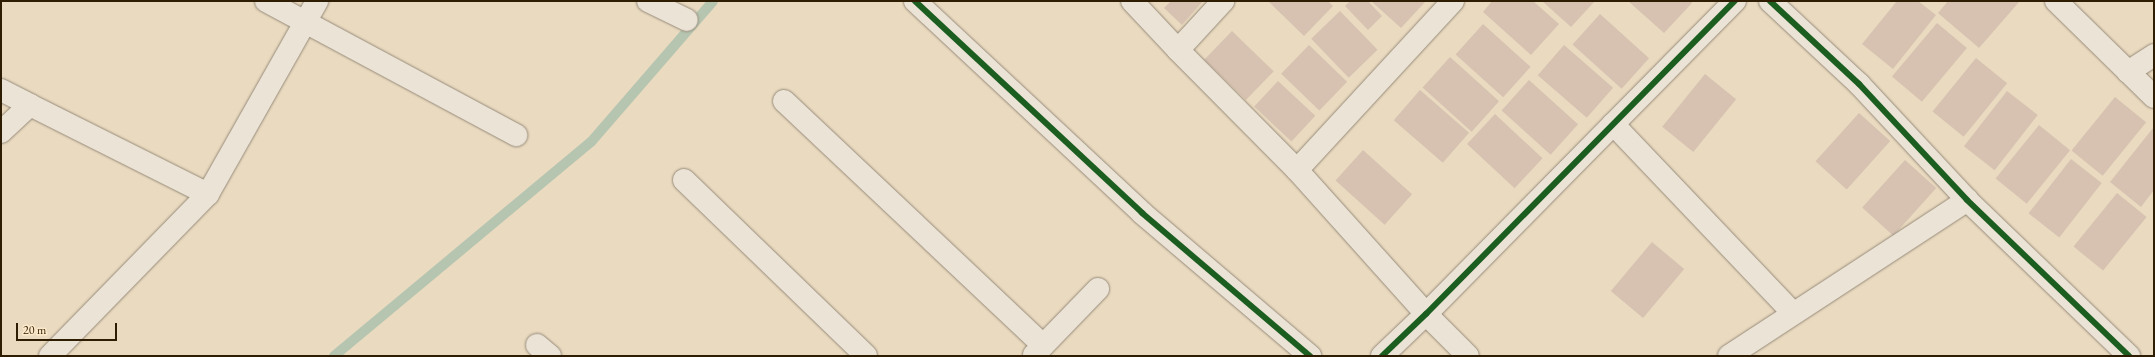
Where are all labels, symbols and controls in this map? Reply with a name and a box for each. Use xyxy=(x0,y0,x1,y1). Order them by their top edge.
scale bar xyxy=(18,315,119,341)
text: 20 m xyxy=(23,322,46,338)

